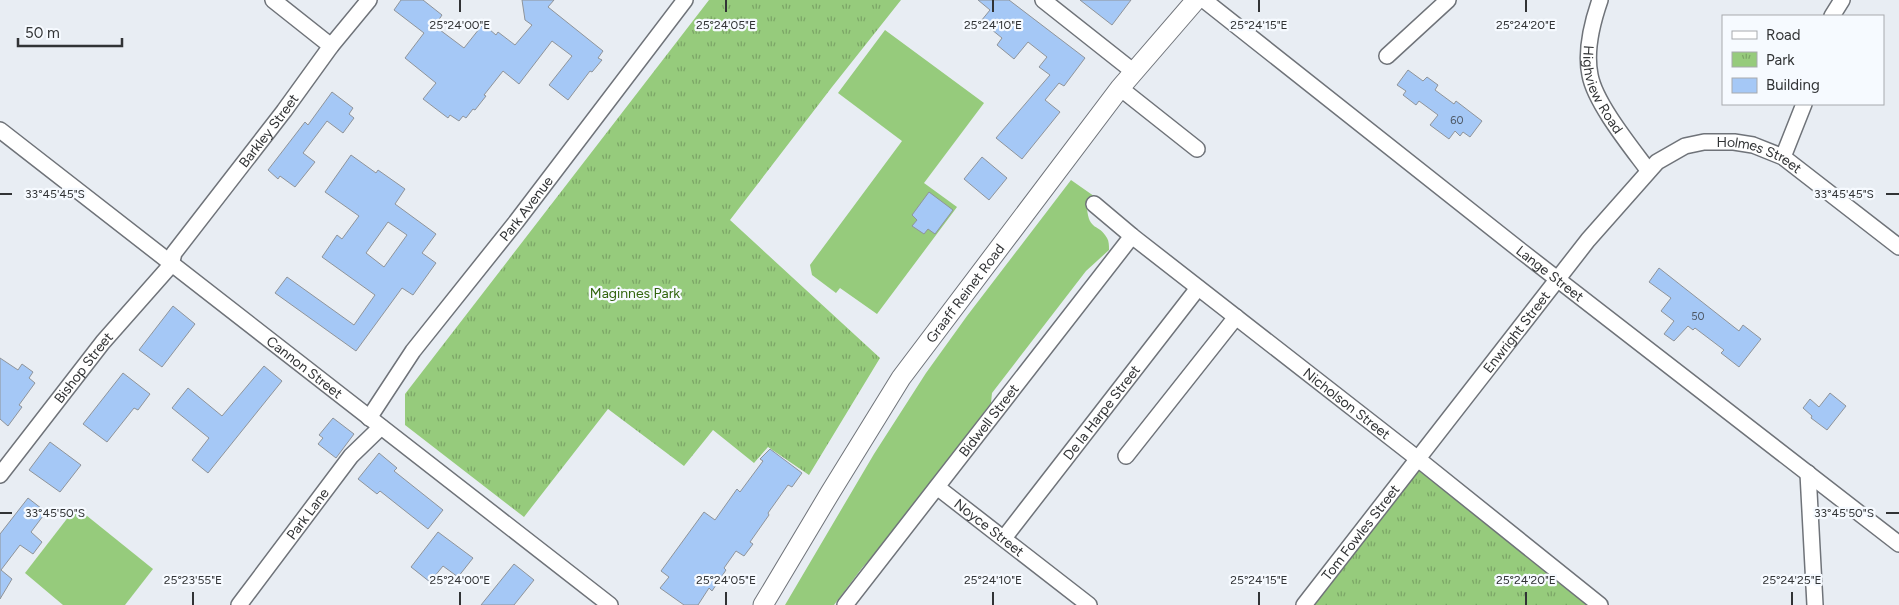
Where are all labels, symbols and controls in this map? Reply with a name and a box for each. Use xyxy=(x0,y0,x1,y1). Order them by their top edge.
scale bar xyxy=(18,15,121,47)
legend xyxy=(1722,15,1884,105)
text: 25°24'00"E xyxy=(430,18,490,32)
text: 25°24'05"E xyxy=(696,18,756,32)
text: 25°24'10"E xyxy=(964,18,1022,32)
text: 25°24'15"E xyxy=(1230,18,1288,32)
text: 25°24'20"E xyxy=(1496,18,1556,32)
text: 50 m xyxy=(25,24,60,42)
text: Road xyxy=(1766,26,1801,44)
street label: Highview Road xyxy=(1579,45,1626,137)
text: Park xyxy=(1766,51,1795,69)
text: Building xyxy=(1766,76,1820,94)
street label: Barkley Street xyxy=(235,91,302,171)
house number: 60 xyxy=(1450,114,1464,127)
street label: Holmes Street xyxy=(1716,134,1805,177)
street label: Park Avenue xyxy=(496,173,557,245)
text: 33°45'45"S xyxy=(25,187,85,201)
text: 33°45'45"S xyxy=(1814,187,1874,201)
street label: Graaff Reinet Road xyxy=(923,241,1008,346)
street label: Lange Street xyxy=(1512,242,1587,305)
park label: Maginnes Park xyxy=(590,285,680,302)
street label: Enwright Street xyxy=(1480,288,1554,377)
house number: 50 xyxy=(1691,310,1705,323)
street label: Bishop Street xyxy=(51,329,117,407)
street label: Cannon Street xyxy=(263,333,346,402)
street label: De la Harpe Street xyxy=(1060,362,1144,464)
street label: Nicholson Street xyxy=(1299,365,1393,443)
street label: Bidwell Street xyxy=(956,381,1023,460)
street label: Tom Fowles Street xyxy=(1318,481,1403,584)
street label: Park Lane xyxy=(283,485,333,543)
street label: Noyce Street xyxy=(950,495,1027,560)
text: 33°45'50"S xyxy=(25,506,85,520)
text: 33°45'50"S xyxy=(1814,506,1874,520)
text: 25°23'55"E xyxy=(164,573,222,587)
text: 25°24'00"E xyxy=(430,573,490,587)
text: 25°24'05"E xyxy=(696,573,756,587)
text: 25°24'10"E xyxy=(964,573,1022,587)
text: 25°24'15"E xyxy=(1230,573,1288,587)
text: 25°24'20"E xyxy=(1496,573,1556,587)
text: 25°24'25"E xyxy=(1762,573,1822,587)

